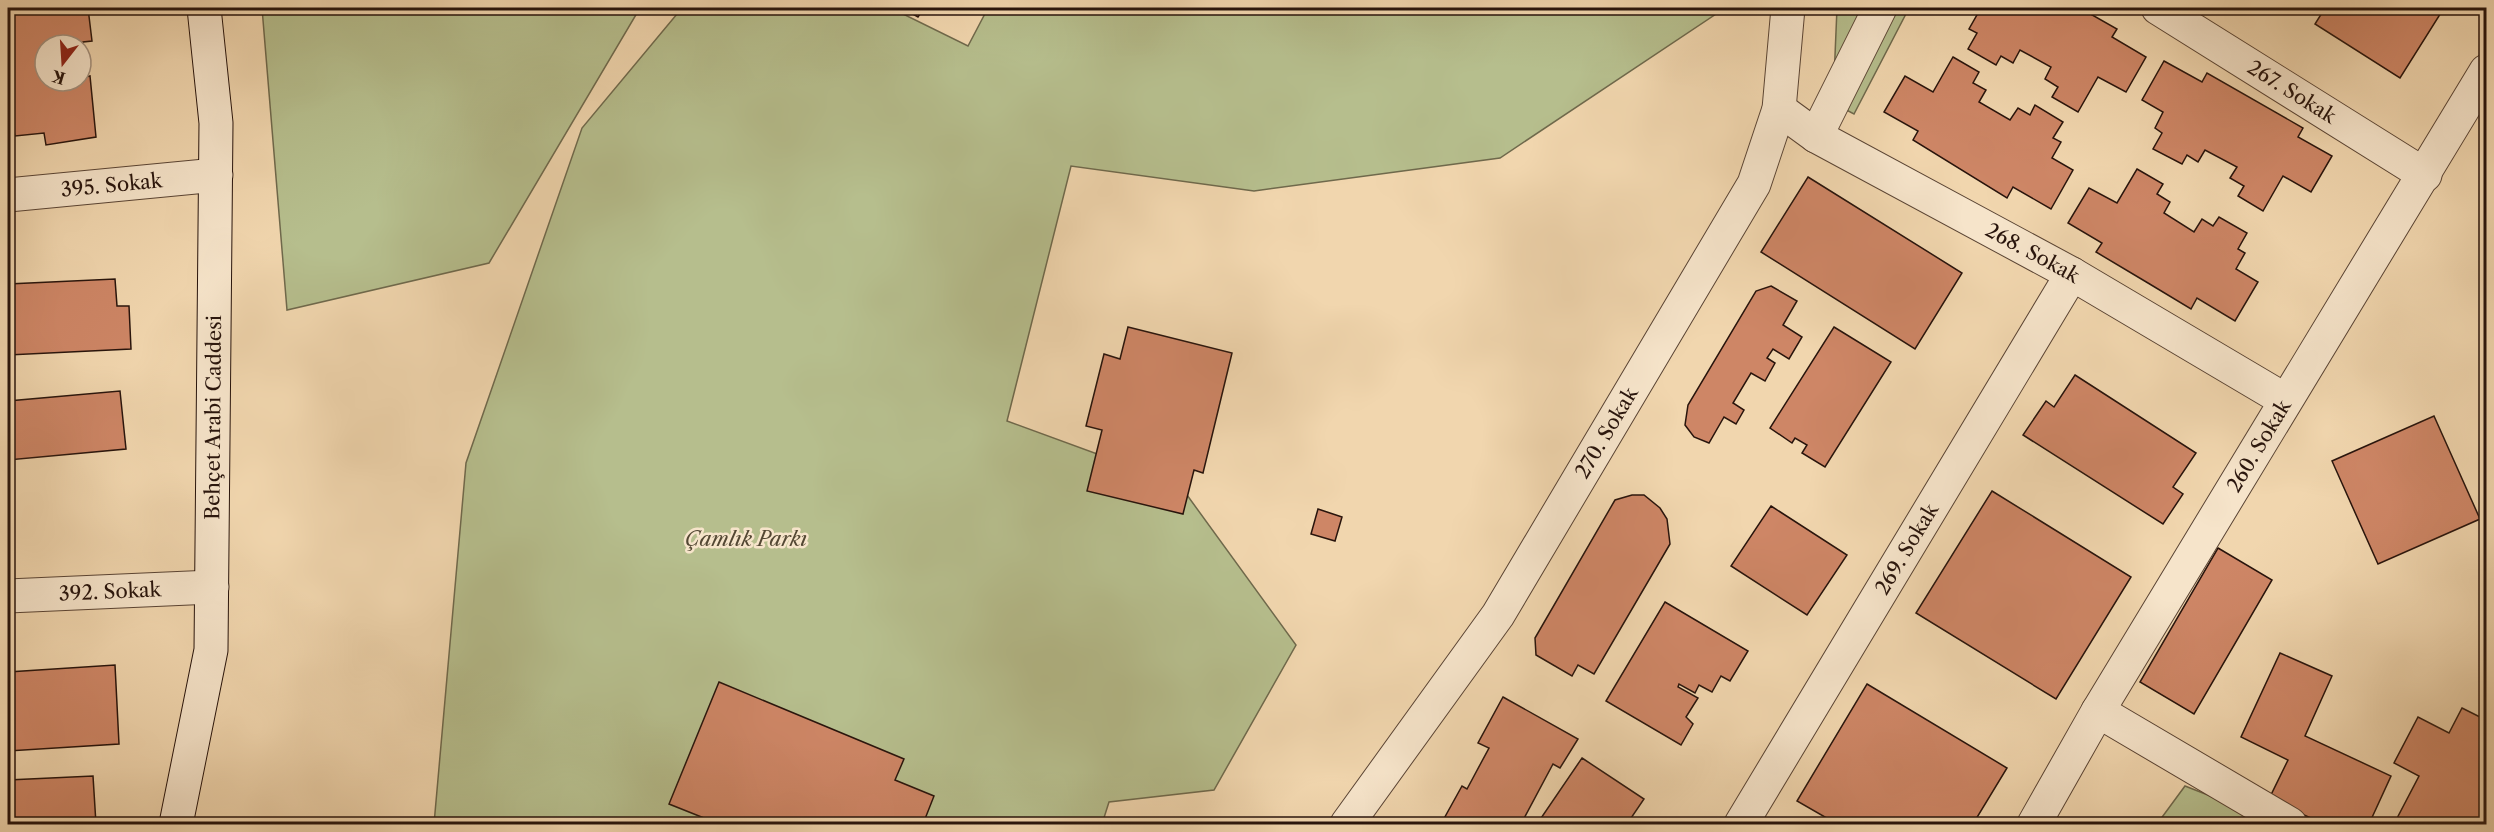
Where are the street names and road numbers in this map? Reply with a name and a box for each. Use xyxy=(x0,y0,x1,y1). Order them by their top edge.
street label: 267. Sokak xyxy=(2243,55,2342,129)
street label: 395. Sokak xyxy=(60,168,165,202)
street label: 268. Sokak xyxy=(1982,218,2085,289)
street label: Behçet Arabi Caddesi xyxy=(200,315,226,520)
street label: 270. Sokak xyxy=(1570,381,1643,482)
street label: 260. Sokak xyxy=(2222,394,2297,496)
street label: 269. Sokak xyxy=(1870,498,1944,599)
street label: 392. Sokak xyxy=(58,577,163,606)

